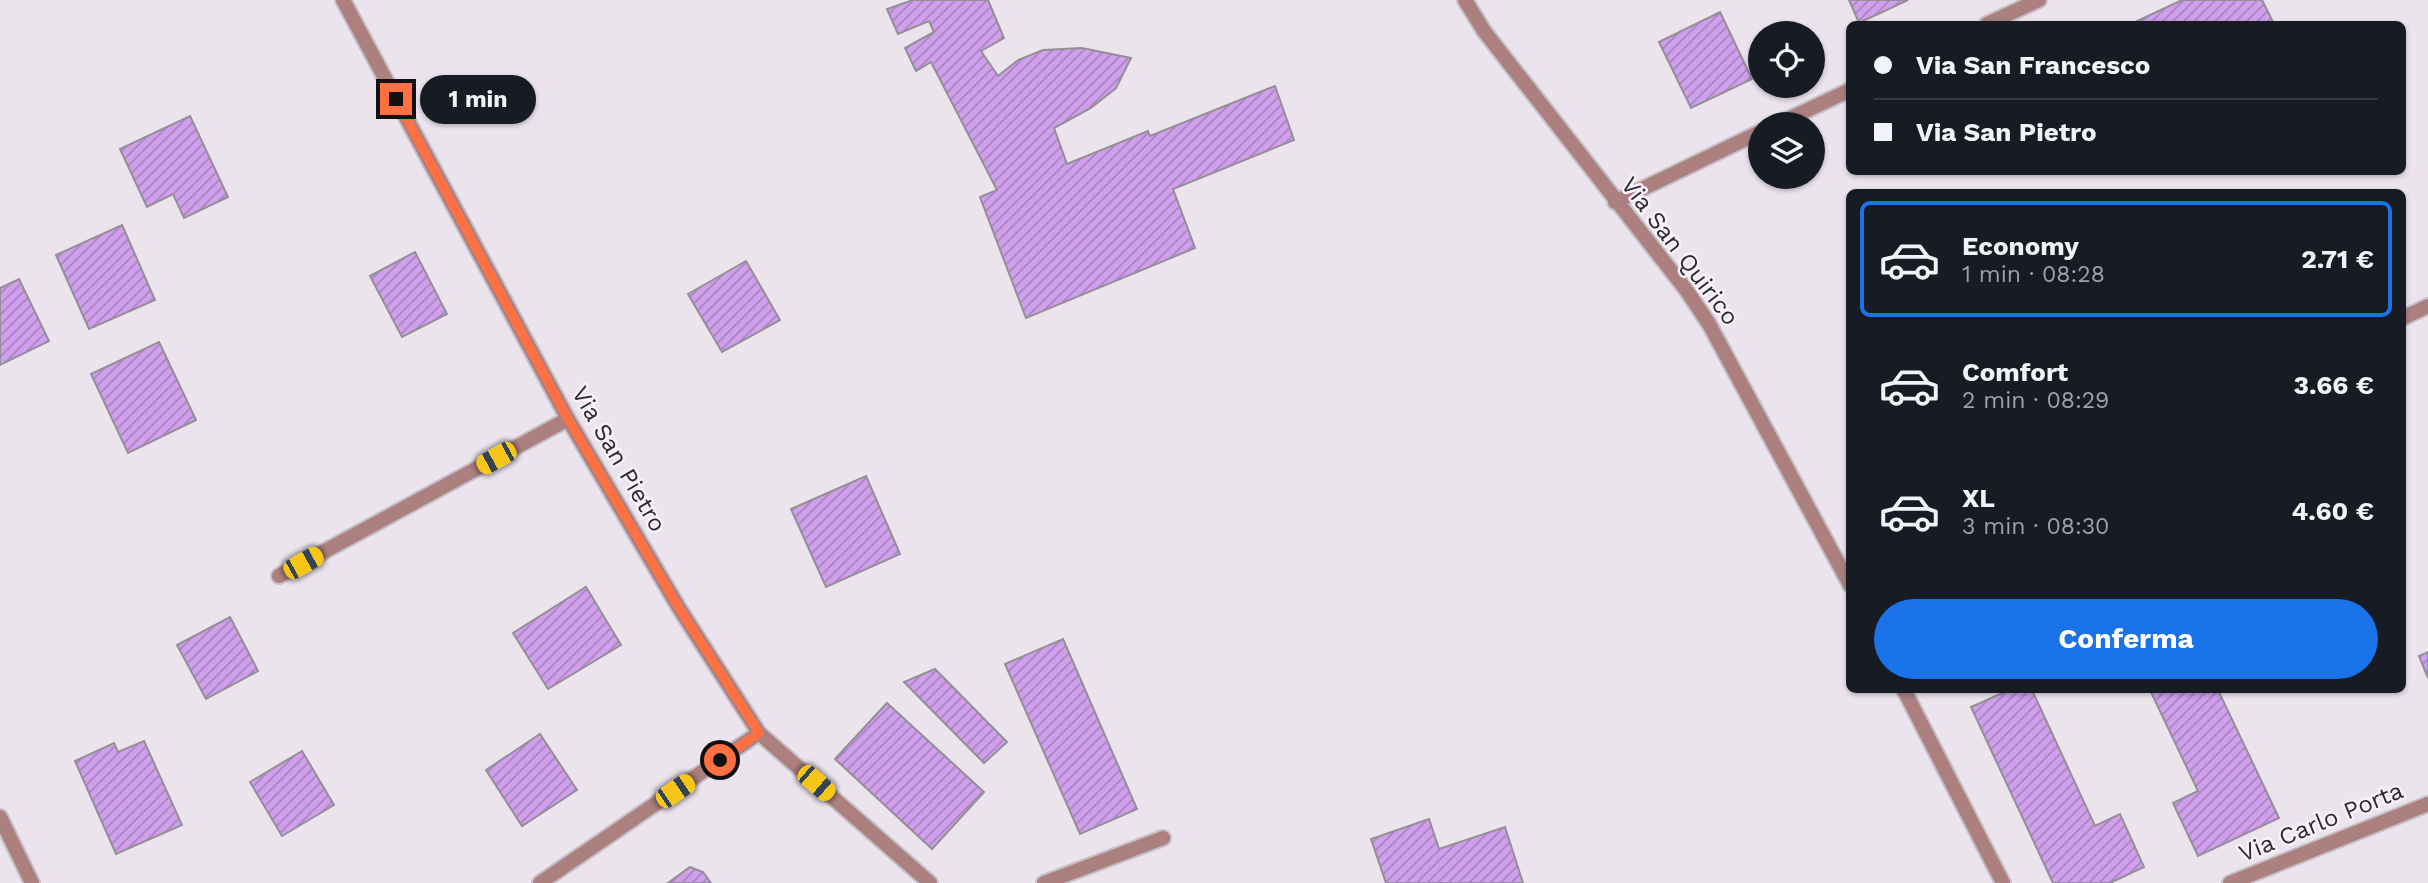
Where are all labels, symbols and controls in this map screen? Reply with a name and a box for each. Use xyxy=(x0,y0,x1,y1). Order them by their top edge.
map controls xyxy=(1748,21,1825,189)
button: locate xyxy=(1748,21,1825,98)
text: Via San Francesco xyxy=(1916,50,2150,80)
callout: 1 min xyxy=(420,74,536,124)
route end xyxy=(380,83,412,115)
text: 1 min xyxy=(448,86,508,113)
button: layers xyxy=(1748,112,1825,189)
text: Via San Pietro xyxy=(1916,117,2097,147)
street label: Via San Quirico xyxy=(1615,171,1745,331)
icon: car xyxy=(1878,228,1941,291)
text: Economy xyxy=(1962,231,2079,261)
text: 2.71 € xyxy=(2301,244,2374,274)
text: 1 min · 08:28 xyxy=(1962,261,2105,288)
icon: car xyxy=(1878,354,1941,417)
text: Comfort xyxy=(1962,357,2068,387)
text: 3.66 € xyxy=(2293,370,2374,400)
street label: Via San Pietro xyxy=(566,381,672,537)
text: 2 min · 08:29 xyxy=(1962,387,2109,414)
car xyxy=(473,439,520,477)
icon: car xyxy=(1878,480,1941,543)
text: XL xyxy=(1962,483,1995,513)
text: 4.60 € xyxy=(2291,496,2374,526)
text: 3 min · 08:30 xyxy=(1962,513,2109,540)
car xyxy=(280,544,327,582)
button: Conferma xyxy=(1874,599,2378,679)
route start xyxy=(704,744,736,776)
car xyxy=(794,761,839,805)
car xyxy=(652,771,699,811)
street label: Via Carlo Porta xyxy=(2235,776,2407,868)

